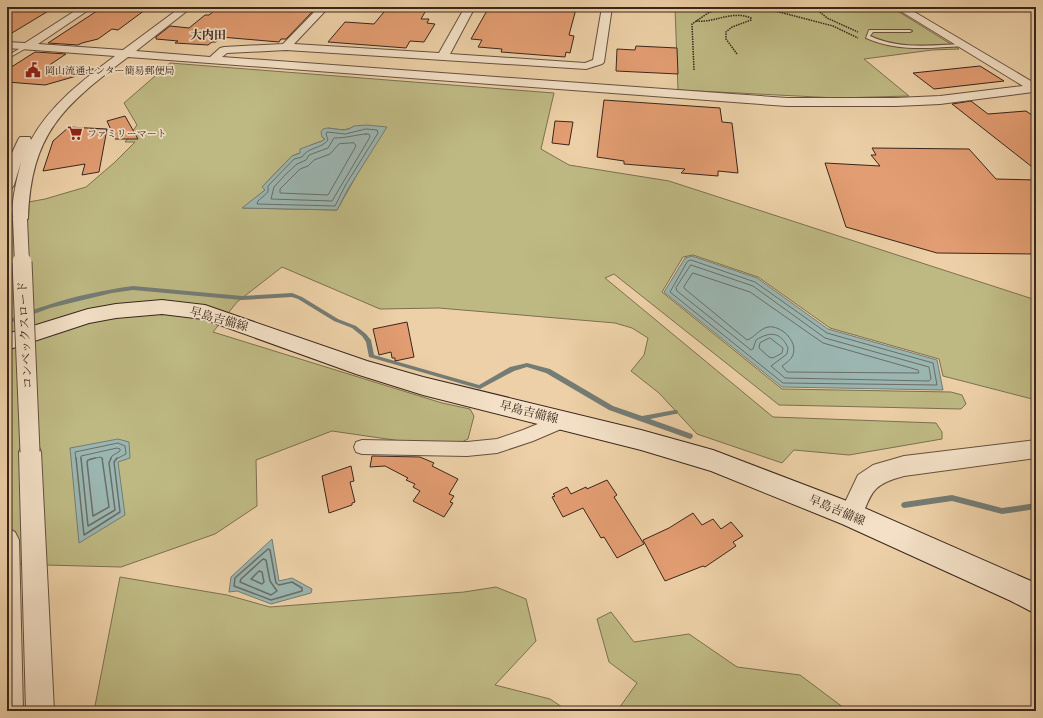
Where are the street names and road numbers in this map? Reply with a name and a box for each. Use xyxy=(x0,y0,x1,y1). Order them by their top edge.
street label: コンベックスロード xyxy=(16,281,35,389)
street label: 早島吉備線 xyxy=(188,304,250,334)
street label: 早島吉備線 xyxy=(498,398,560,426)
street label: 早島吉備線 xyxy=(807,492,867,528)

